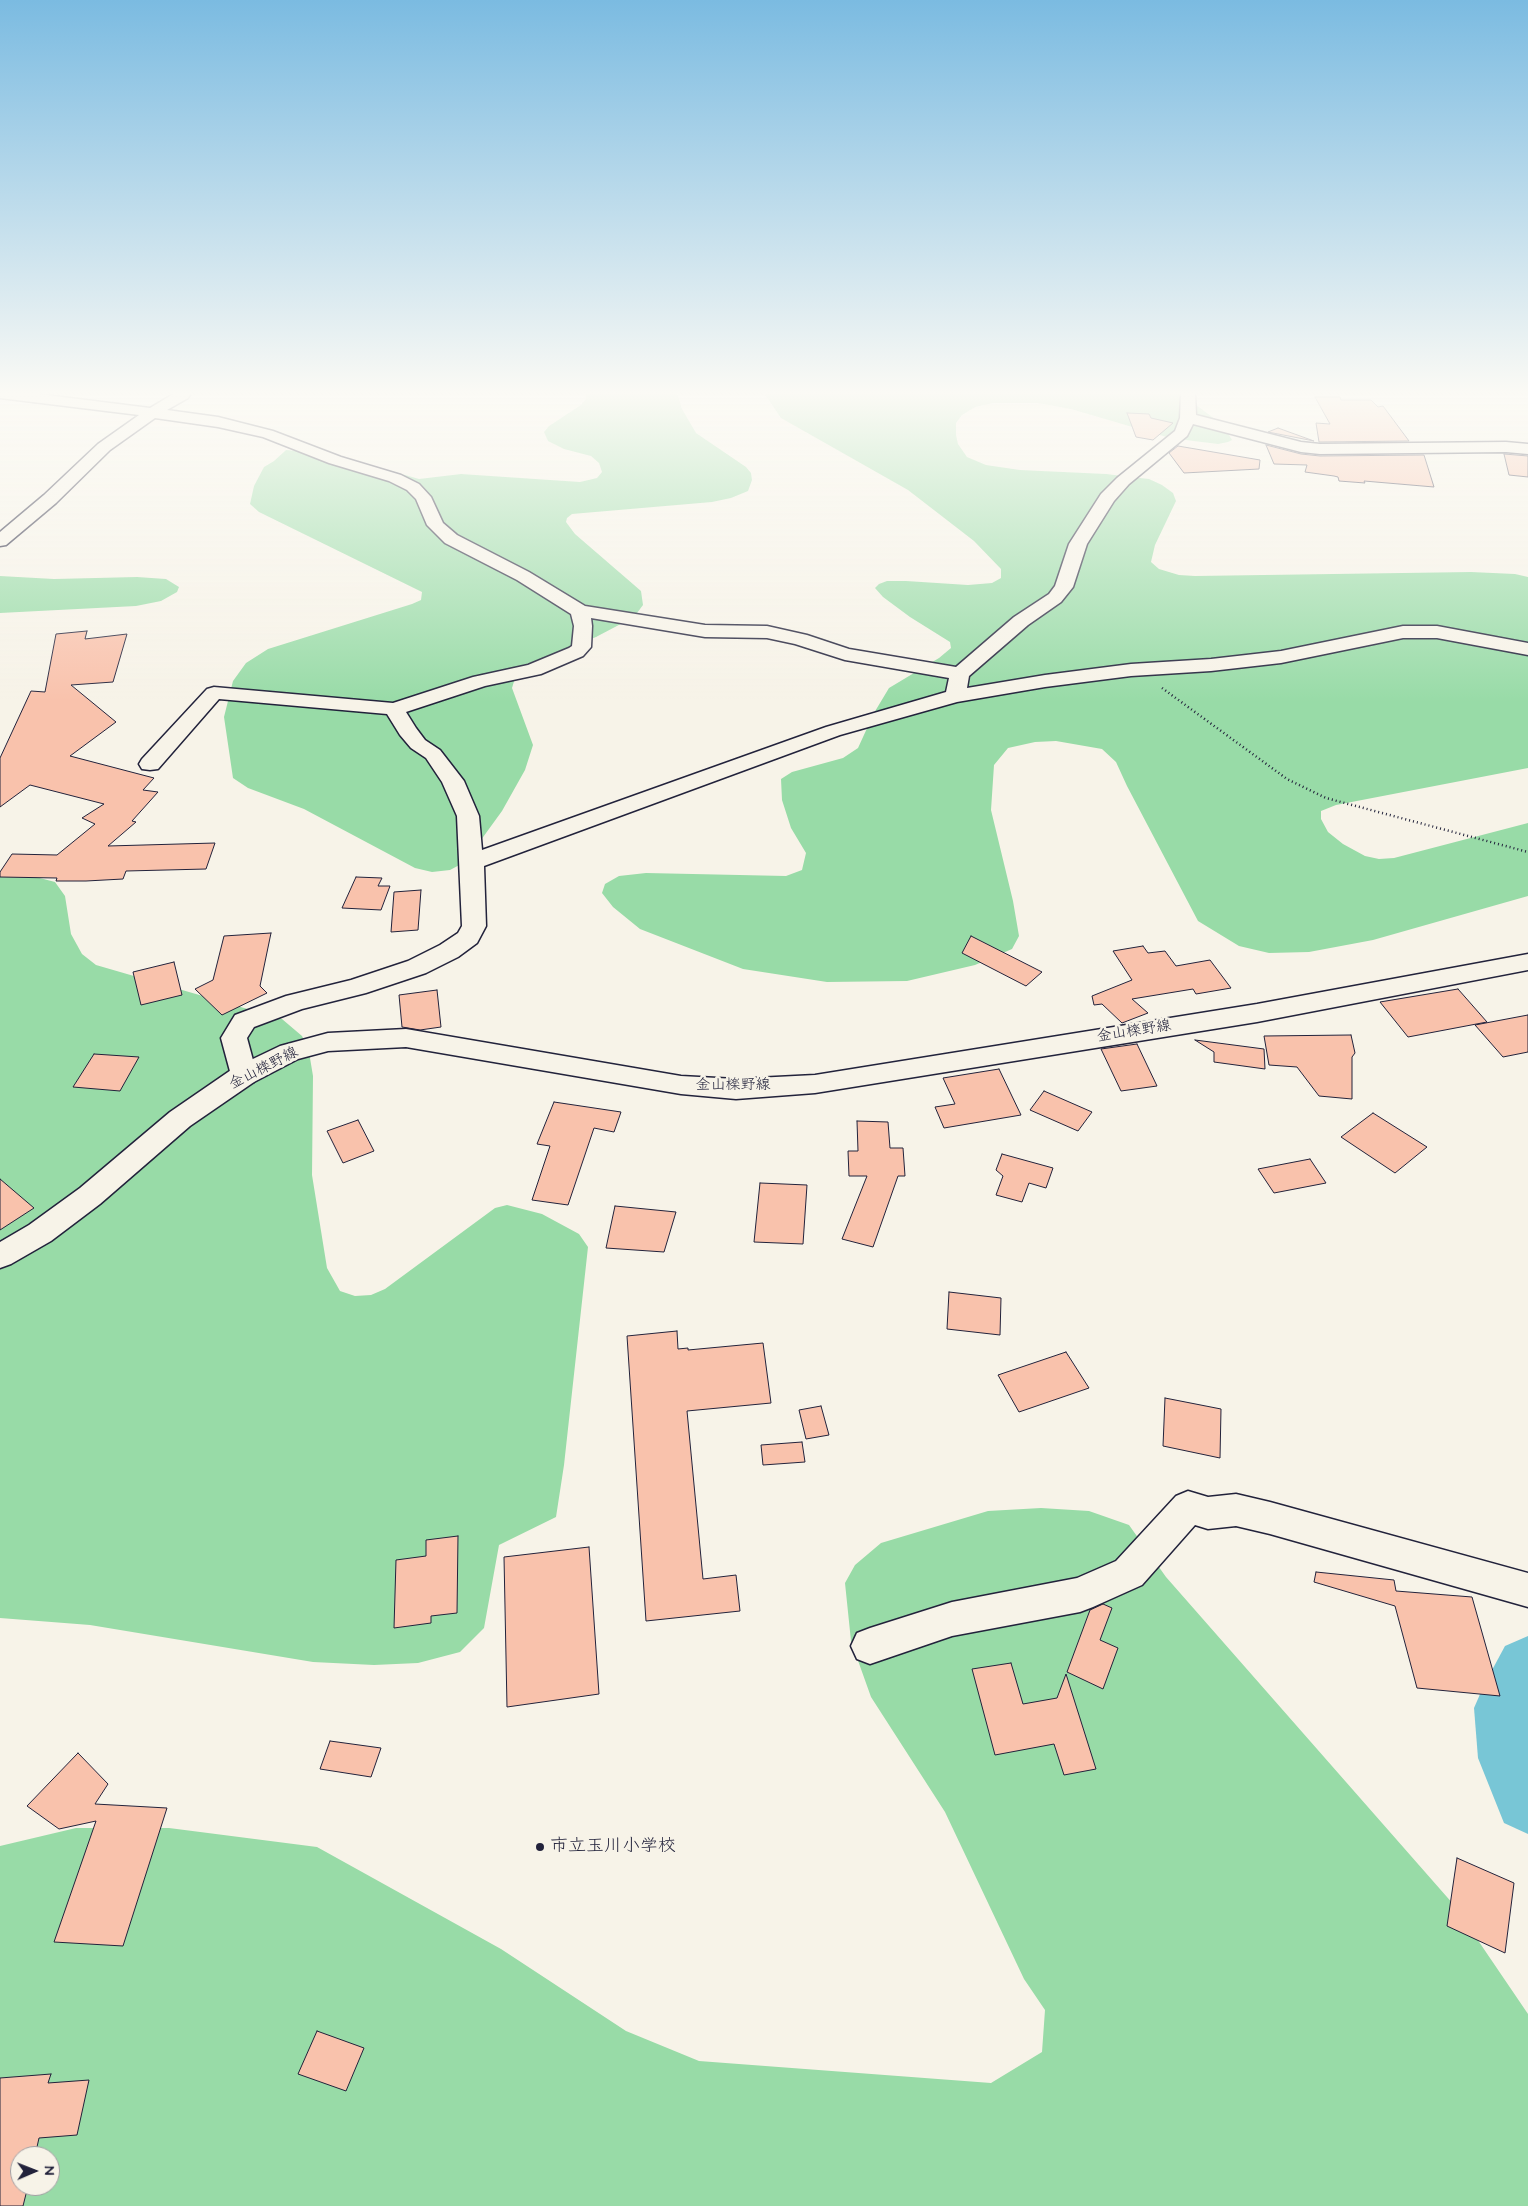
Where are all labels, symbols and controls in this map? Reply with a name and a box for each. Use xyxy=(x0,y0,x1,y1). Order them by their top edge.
street label: 金山檪野線 xyxy=(1096,1017,1172,1047)
street label: 金山檪野線 xyxy=(227,1044,301,1094)
street label: 金山檪野線 xyxy=(696,1077,770,1095)
place label: 市立玉川小学校 xyxy=(550,1836,676,1858)
marker: 市立玉川小学校 xyxy=(534,1841,546,1853)
north arrow xyxy=(10,2146,60,2196)
text: N xyxy=(39,2166,59,2175)

